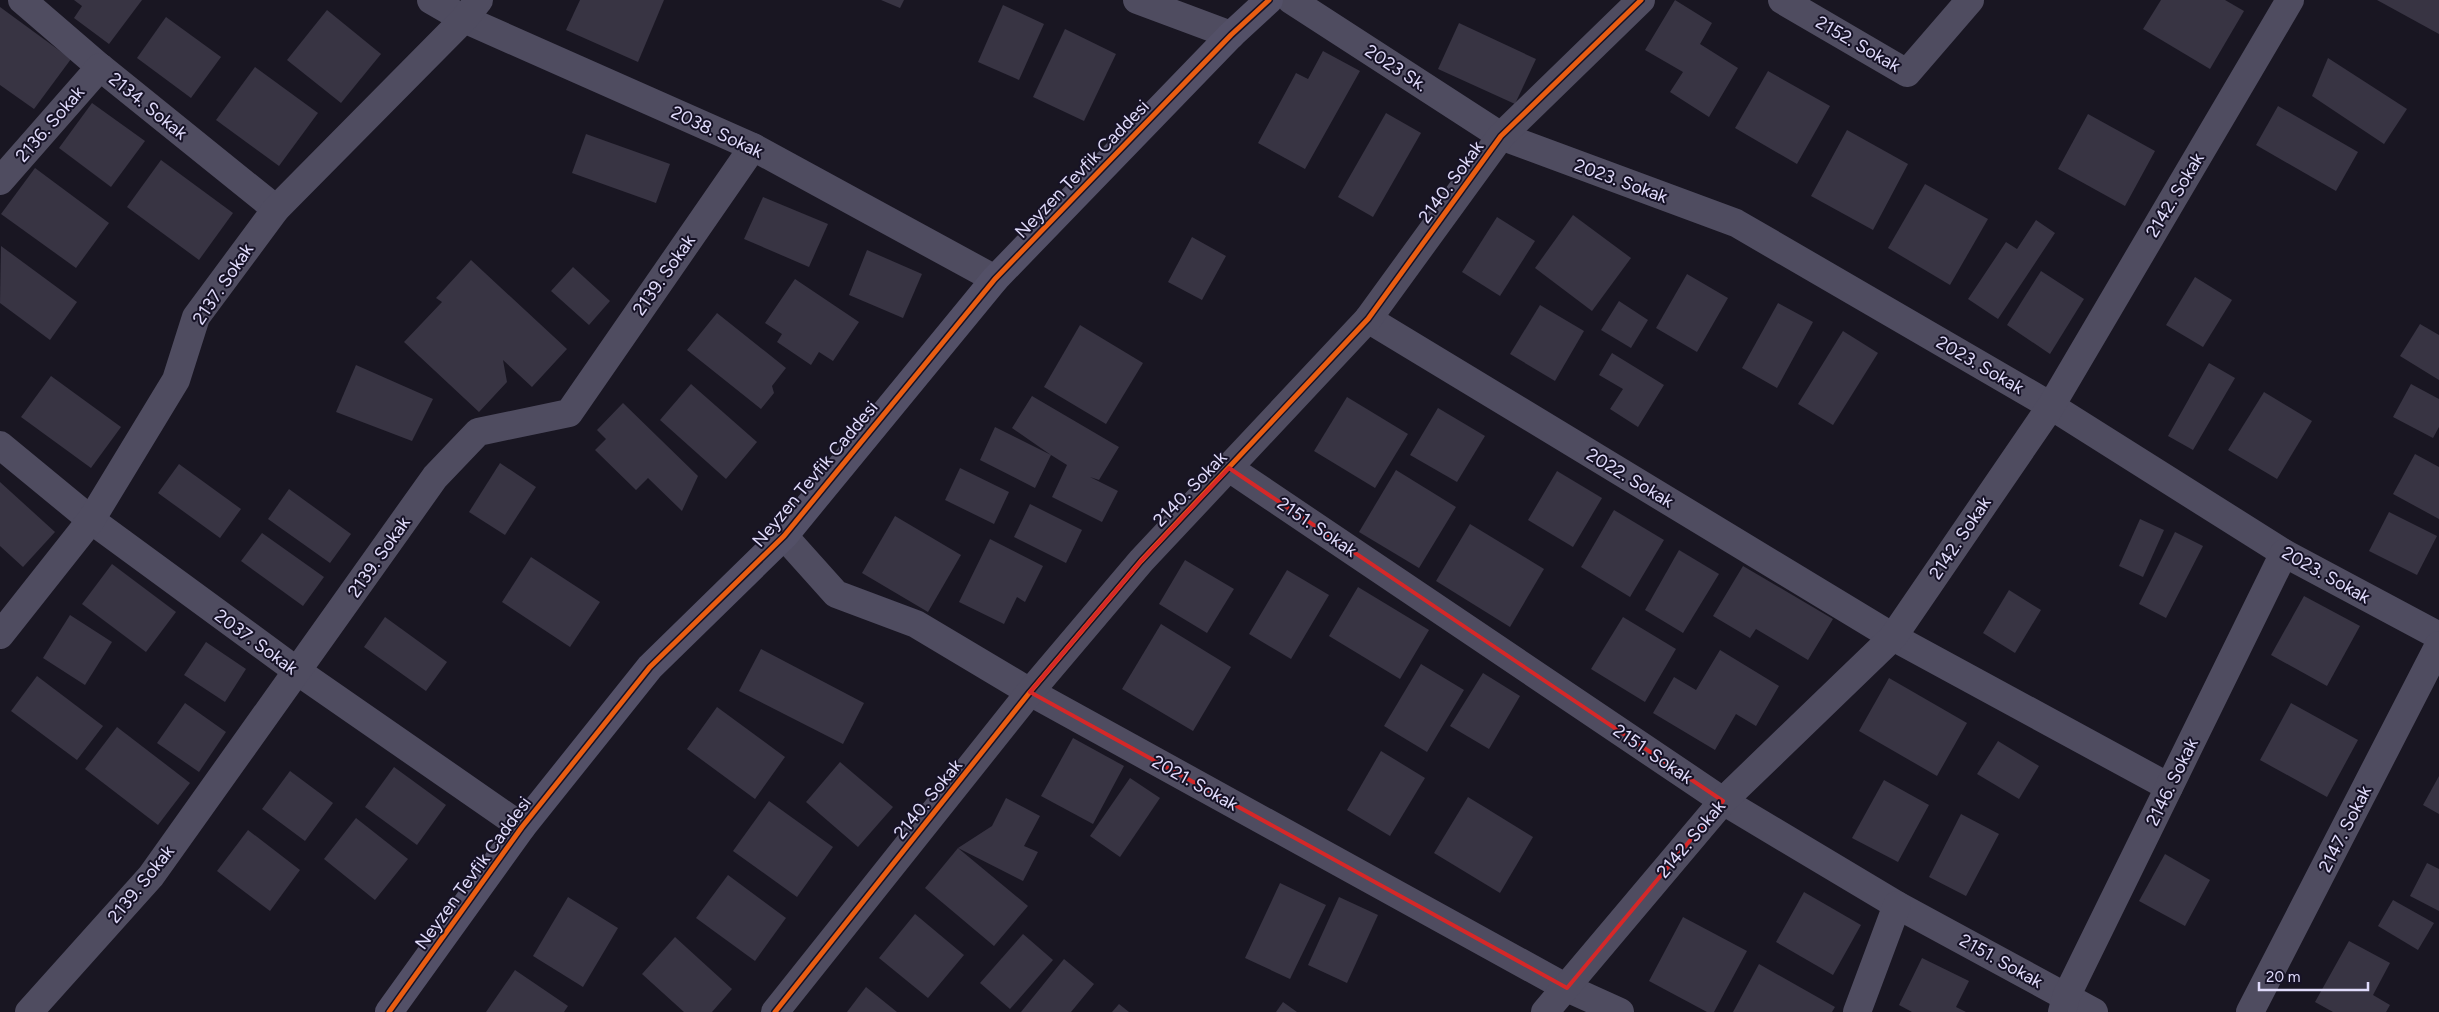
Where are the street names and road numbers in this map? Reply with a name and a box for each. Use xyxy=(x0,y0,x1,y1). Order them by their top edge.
street label: 2152. Sokak xyxy=(1812,11,1904,77)
street label: 2023 Sk. xyxy=(1361,40,1431,96)
street label: 2134. Sokak xyxy=(104,68,192,144)
street label: 2136. Sokak xyxy=(11,81,89,167)
street label: Neyzen Tevfik Caddesi xyxy=(1010,95,1154,243)
street label: 2038. Sokak xyxy=(668,101,767,163)
street label: 2140. Sokak xyxy=(1414,136,1488,227)
street label: 2142. Sokak xyxy=(2141,148,2209,241)
street label: 2023. Sokak xyxy=(1571,154,1671,208)
street label: 2139. Sokak xyxy=(628,230,700,320)
street label: 2137. Sokak xyxy=(188,239,258,329)
street label: 2023. Sokak xyxy=(1932,331,2028,399)
street label: Neyzen Tevfik Caddesi xyxy=(748,397,882,551)
street label: 2022. Sokak xyxy=(1582,443,1678,513)
street label: 2140. Sokak xyxy=(1149,447,1232,531)
street label: 2151. Sokak xyxy=(1273,492,1361,562)
street label: 2142. Sokak xyxy=(1924,492,1996,583)
street label: 2139. Sokak xyxy=(343,512,415,602)
street label: 2023. Sokak xyxy=(2278,542,2374,608)
street label: 2037. Sokak xyxy=(210,605,302,680)
street label: 2151. Sokak xyxy=(1609,719,1697,789)
street label: 2146. Sokak xyxy=(2141,734,2203,830)
street label: 2021. Sokak xyxy=(1148,750,1242,816)
street label: 2140. Sokak xyxy=(889,754,967,843)
street label: 2147. Sokak xyxy=(2314,782,2376,876)
street label: Neyzen Tevfik Caddesi xyxy=(410,792,536,954)
street label: 2142. Sokak xyxy=(1652,795,1730,882)
street label: 2139. Sokak xyxy=(103,840,179,927)
street label: 2151. Sokak xyxy=(1956,929,2047,993)

